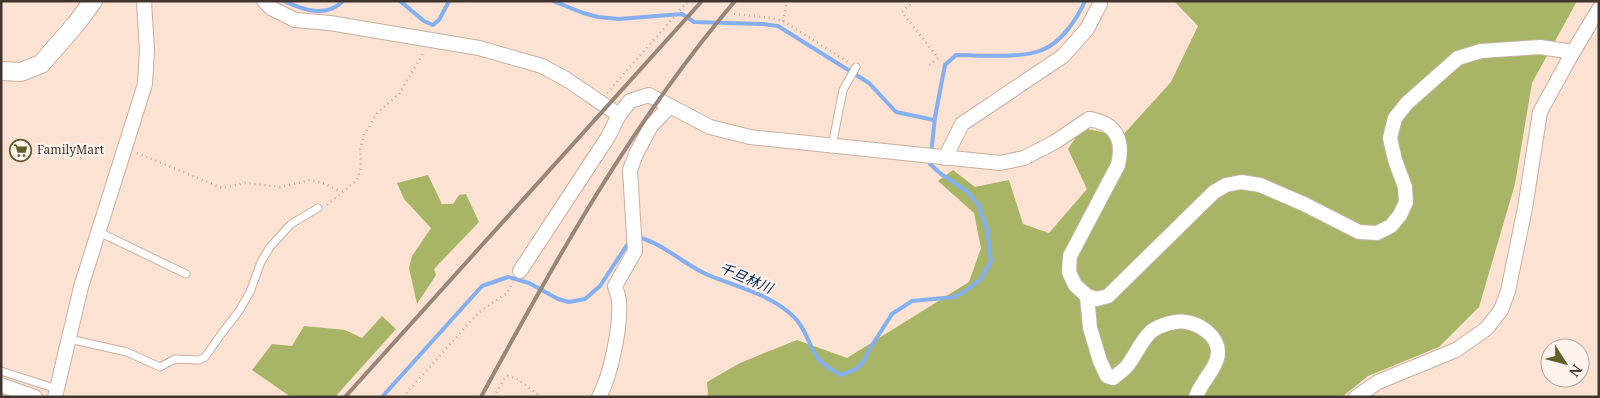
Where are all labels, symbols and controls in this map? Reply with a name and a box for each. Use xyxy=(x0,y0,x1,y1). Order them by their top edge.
supermarket icon: FamilyMart xyxy=(9,138,33,162)
place label: FamilyMart xyxy=(37,141,104,158)
water label: 千旦林川 xyxy=(717,258,778,298)
north arrow xyxy=(1540,338,1590,388)
text: N xyxy=(1565,361,1587,381)

